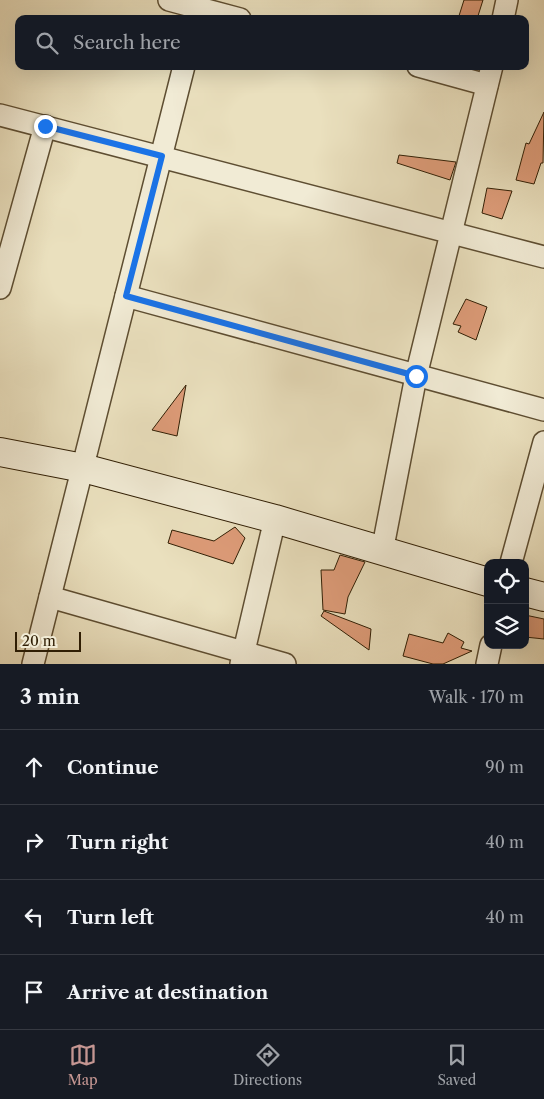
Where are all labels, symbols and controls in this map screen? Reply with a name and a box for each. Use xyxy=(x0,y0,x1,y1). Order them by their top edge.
search box xyxy=(15,15,529,70)
icon: search xyxy=(33,29,61,57)
text: Search here xyxy=(73,31,181,54)
route end xyxy=(34,115,57,138)
route start xyxy=(405,365,428,388)
map controls xyxy=(484,559,529,649)
button: locate xyxy=(484,559,529,604)
button: layers xyxy=(484,604,529,649)
scale bar xyxy=(15,629,81,652)
text: 20 m xyxy=(22,632,56,650)
text: 3 min xyxy=(20,684,80,709)
text: Walk · 170 m xyxy=(429,687,524,707)
icon: ahead xyxy=(20,753,48,781)
text: Continue xyxy=(67,756,159,779)
text: 90 m xyxy=(485,757,524,777)
icon: right xyxy=(20,828,48,856)
text: Turn right xyxy=(67,831,168,854)
text: 40 m xyxy=(485,832,524,852)
icon: left xyxy=(20,903,48,931)
text: Turn left xyxy=(67,906,154,929)
text: 40 m xyxy=(485,907,524,927)
icon: arrive xyxy=(20,978,48,1006)
text: Arrive at destination xyxy=(67,981,268,1004)
tab: Map xyxy=(68,1041,98,1089)
tab: Directions xyxy=(233,1041,302,1089)
tab: Saved xyxy=(437,1041,476,1089)

